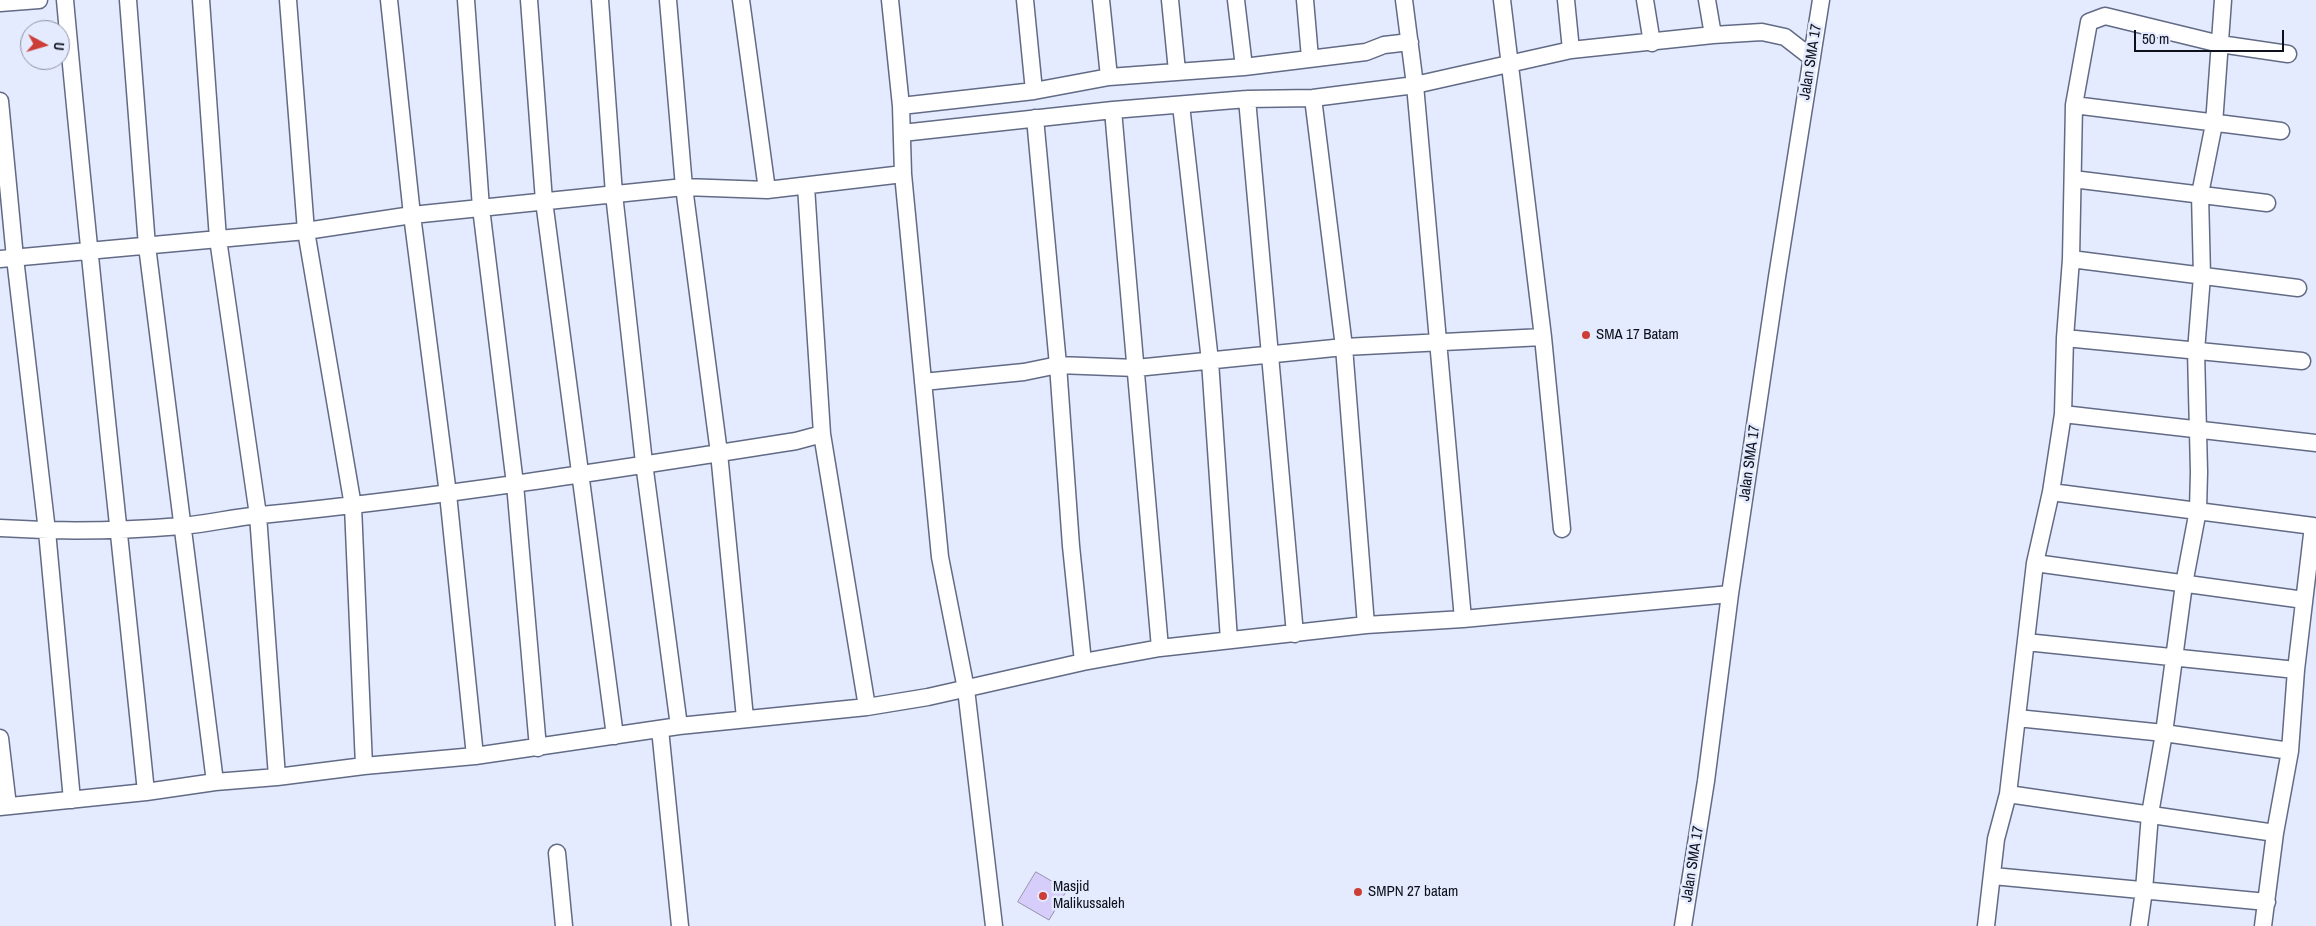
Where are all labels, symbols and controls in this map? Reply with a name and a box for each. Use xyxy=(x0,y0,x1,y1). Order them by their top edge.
north arrow xyxy=(20,20,70,70)
scale bar xyxy=(2136,20,2286,52)
street label: Jalan SMA 17 xyxy=(1796,23,1826,101)
text: 50 m xyxy=(2142,28,2169,49)
text: U xyxy=(50,41,68,52)
place label: SMA 17 Batam xyxy=(1596,326,1679,344)
marker: SMA 17 Batam xyxy=(1580,329,1592,341)
street label: Jalan SMA 17 xyxy=(1736,424,1764,502)
street label: Jalan SMA 17 xyxy=(1678,825,1708,903)
place label: Masjid Malikussaleh xyxy=(1053,878,1125,913)
place label: SMPN 27 batam xyxy=(1368,883,1458,901)
marker: SMPN 27 batam xyxy=(1352,886,1364,898)
marker: Masjid Malikussaleh xyxy=(1037,890,1049,902)

